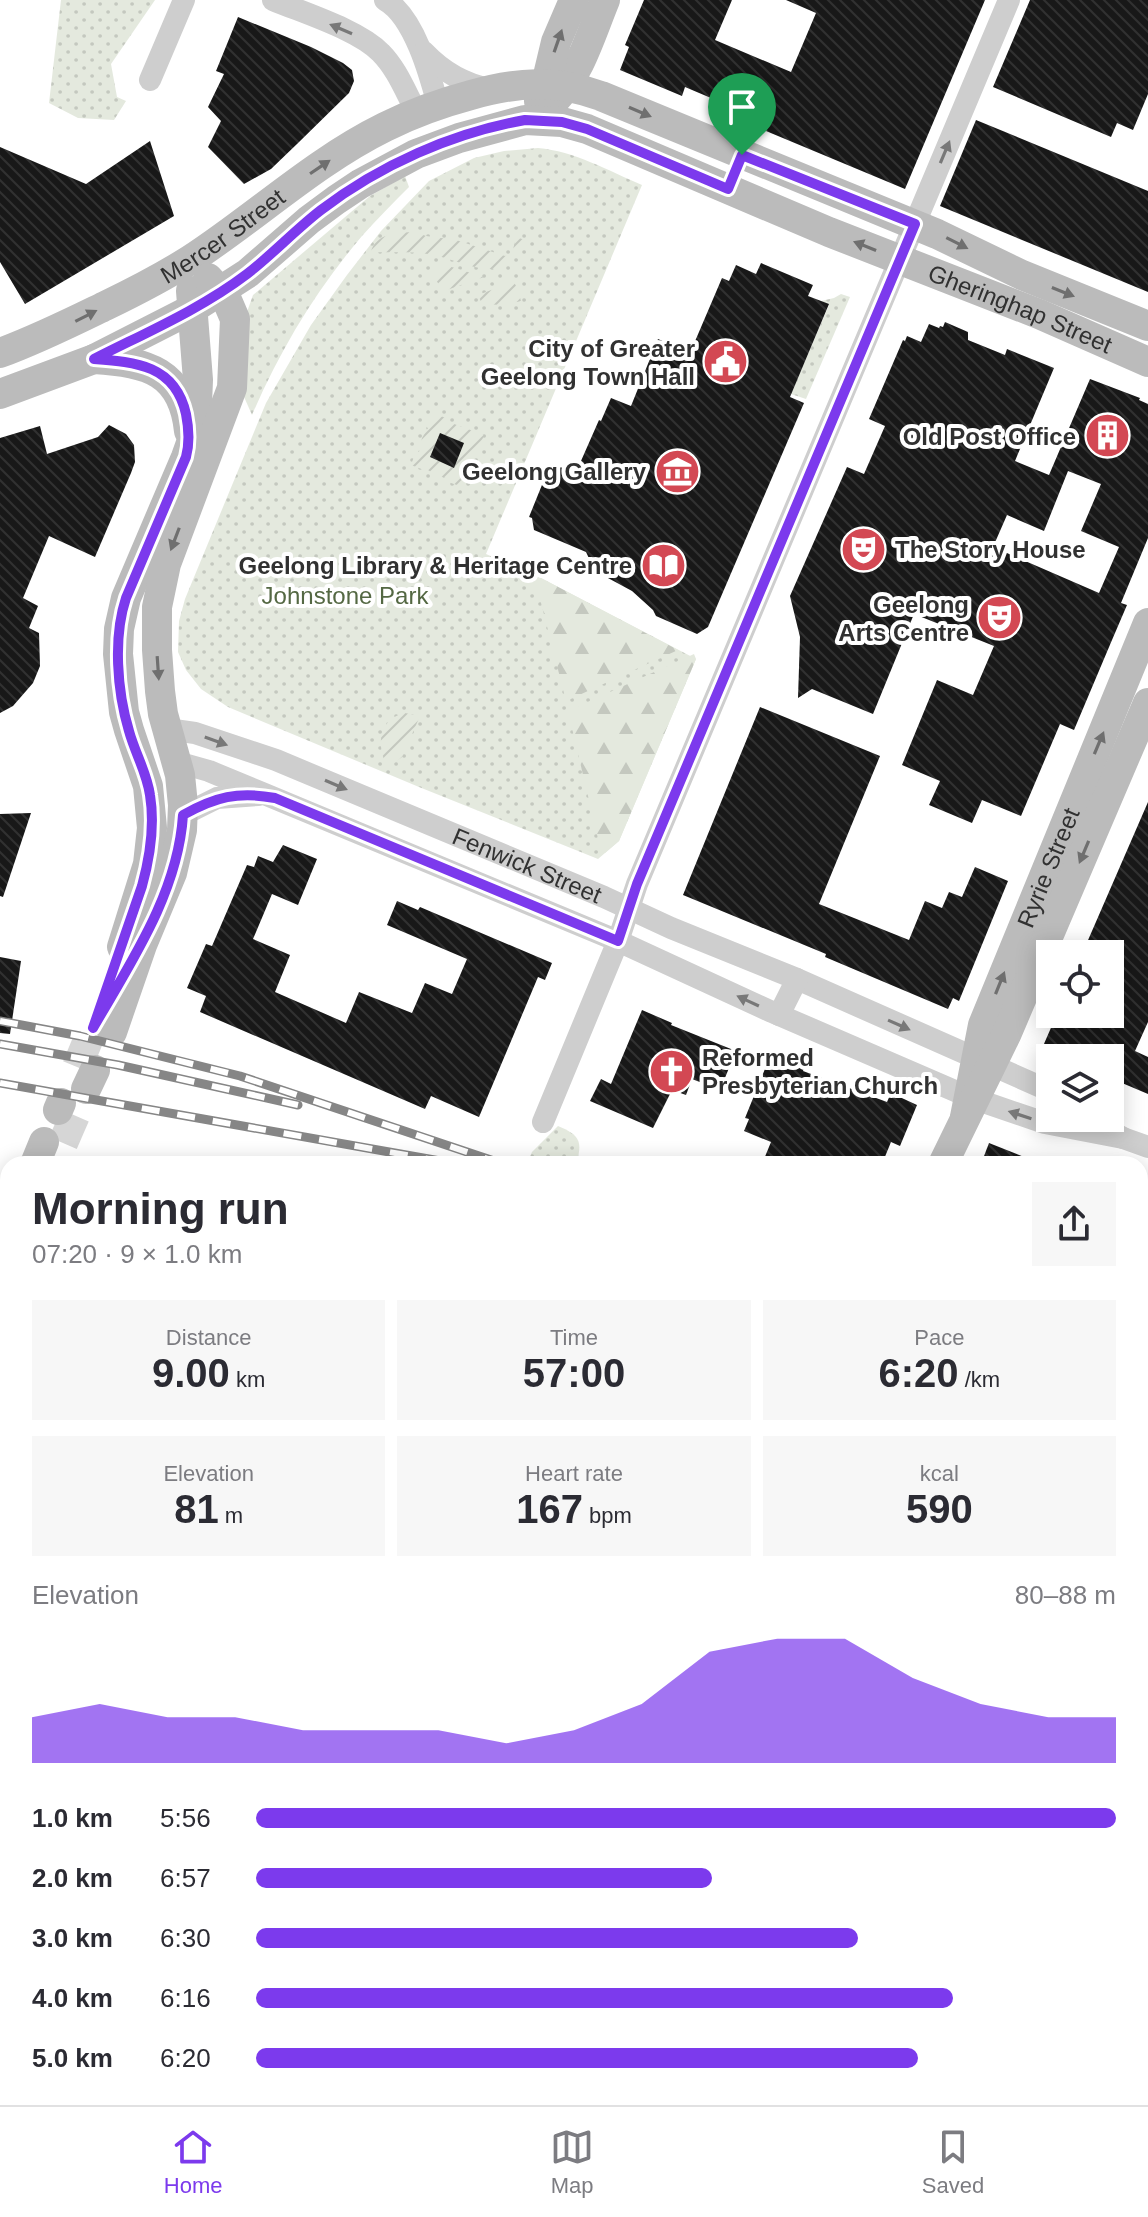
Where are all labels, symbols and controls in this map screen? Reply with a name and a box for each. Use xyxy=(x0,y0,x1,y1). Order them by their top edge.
one-way arrow xyxy=(329,22,353,35)
one-way arrow xyxy=(552,29,564,53)
pin xyxy=(708,73,776,155)
icon: arrive xyxy=(720,85,764,129)
one-way arrow xyxy=(628,106,652,119)
one-way arrow xyxy=(938,140,951,164)
one-way arrow xyxy=(309,160,330,175)
street label: Mercer Street xyxy=(155,183,290,288)
one-way arrow xyxy=(945,236,968,250)
one-way arrow xyxy=(853,239,877,252)
street label: Gheringhap Street xyxy=(925,259,1117,358)
one-way arrow xyxy=(1052,286,1076,299)
one-way arrow xyxy=(74,309,97,322)
place label: City of Greater Geelong Town Hall xyxy=(481,335,695,390)
public building icon: City of Greater Geelong Town Hall xyxy=(702,338,750,386)
building icon: Old Post Office xyxy=(1083,412,1131,460)
place label: Old Post Office xyxy=(903,423,1076,450)
museum icon: Geelong Gallery xyxy=(653,447,701,495)
place label: Geelong Gallery xyxy=(462,458,647,485)
theatre icon: The Story House xyxy=(840,525,888,573)
one-way arrow xyxy=(168,527,181,551)
place label: The Story House xyxy=(895,536,1086,563)
library icon: Geelong Library & Heritage Centre xyxy=(639,541,687,589)
place label: Geelong Library & Heritage Centre xyxy=(239,552,632,579)
park label: Johnstone Park xyxy=(262,582,429,609)
place label: Geelong Arts Centre xyxy=(838,591,969,646)
theatre icon: Geelong Arts Centre xyxy=(976,594,1024,642)
one-way arrow xyxy=(152,656,165,681)
one-way arrow xyxy=(1092,731,1105,755)
one-way arrow xyxy=(204,735,228,747)
one-way arrow xyxy=(324,778,347,791)
street label: Ryrie Street xyxy=(1011,803,1084,931)
street label: Fenwick Street xyxy=(449,822,606,908)
one-way arrow xyxy=(1078,840,1091,864)
map controls xyxy=(1036,940,1124,1132)
button: locate xyxy=(1036,940,1124,1028)
one-way arrow xyxy=(994,971,1007,995)
one-way arrow xyxy=(736,994,759,1007)
one-way arrow xyxy=(887,1018,911,1032)
place label: Reformed Presbyterian Church xyxy=(702,1044,938,1099)
button: layers xyxy=(1036,1044,1124,1132)
church icon: Reformed Presbyterian Church xyxy=(647,1047,695,1095)
one-way arrow xyxy=(1008,1109,1032,1121)
button: share xyxy=(1032,1182,1116,1266)
text: Morning run xyxy=(32,1184,289,1233)
text: 07:20 · 9 × 1.0 km xyxy=(32,1239,242,1269)
text: Distance xyxy=(166,1325,251,1350)
text: Time xyxy=(550,1325,598,1350)
text: Pace xyxy=(914,1325,964,1350)
text: 9.00 xyxy=(152,1351,230,1395)
text: 57:00 xyxy=(523,1351,625,1395)
text: 6:20 xyxy=(879,1351,959,1395)
text: km xyxy=(230,1367,265,1392)
text: /km xyxy=(959,1367,1000,1392)
text: Elevation xyxy=(163,1461,254,1486)
text: Heart rate xyxy=(525,1461,623,1486)
text: kcal xyxy=(920,1461,959,1486)
text: 81 xyxy=(174,1487,219,1531)
text: 167 xyxy=(516,1487,583,1531)
text: 590 xyxy=(906,1487,973,1531)
text: m xyxy=(219,1503,243,1528)
text: bpm xyxy=(583,1503,632,1528)
text: Elevation xyxy=(32,1580,139,1610)
text: 80–88 m xyxy=(1015,1580,1116,1610)
text: 1.0 km xyxy=(32,1803,113,1833)
text: 5:56 xyxy=(160,1803,211,1833)
text: 2.0 km xyxy=(32,1863,113,1893)
text: 6:57 xyxy=(160,1863,211,1893)
text: 3.0 km xyxy=(32,1923,113,1953)
text: 6:30 xyxy=(160,1923,211,1953)
text: 4.0 km xyxy=(32,1983,113,2013)
text: 6:16 xyxy=(160,1983,211,2013)
text: 5.0 km xyxy=(32,2043,113,2073)
text: 6:20 xyxy=(160,2043,211,2073)
tab: Home xyxy=(164,2125,223,2199)
tab: Map xyxy=(550,2125,594,2199)
tab: Saved xyxy=(922,2125,984,2199)

